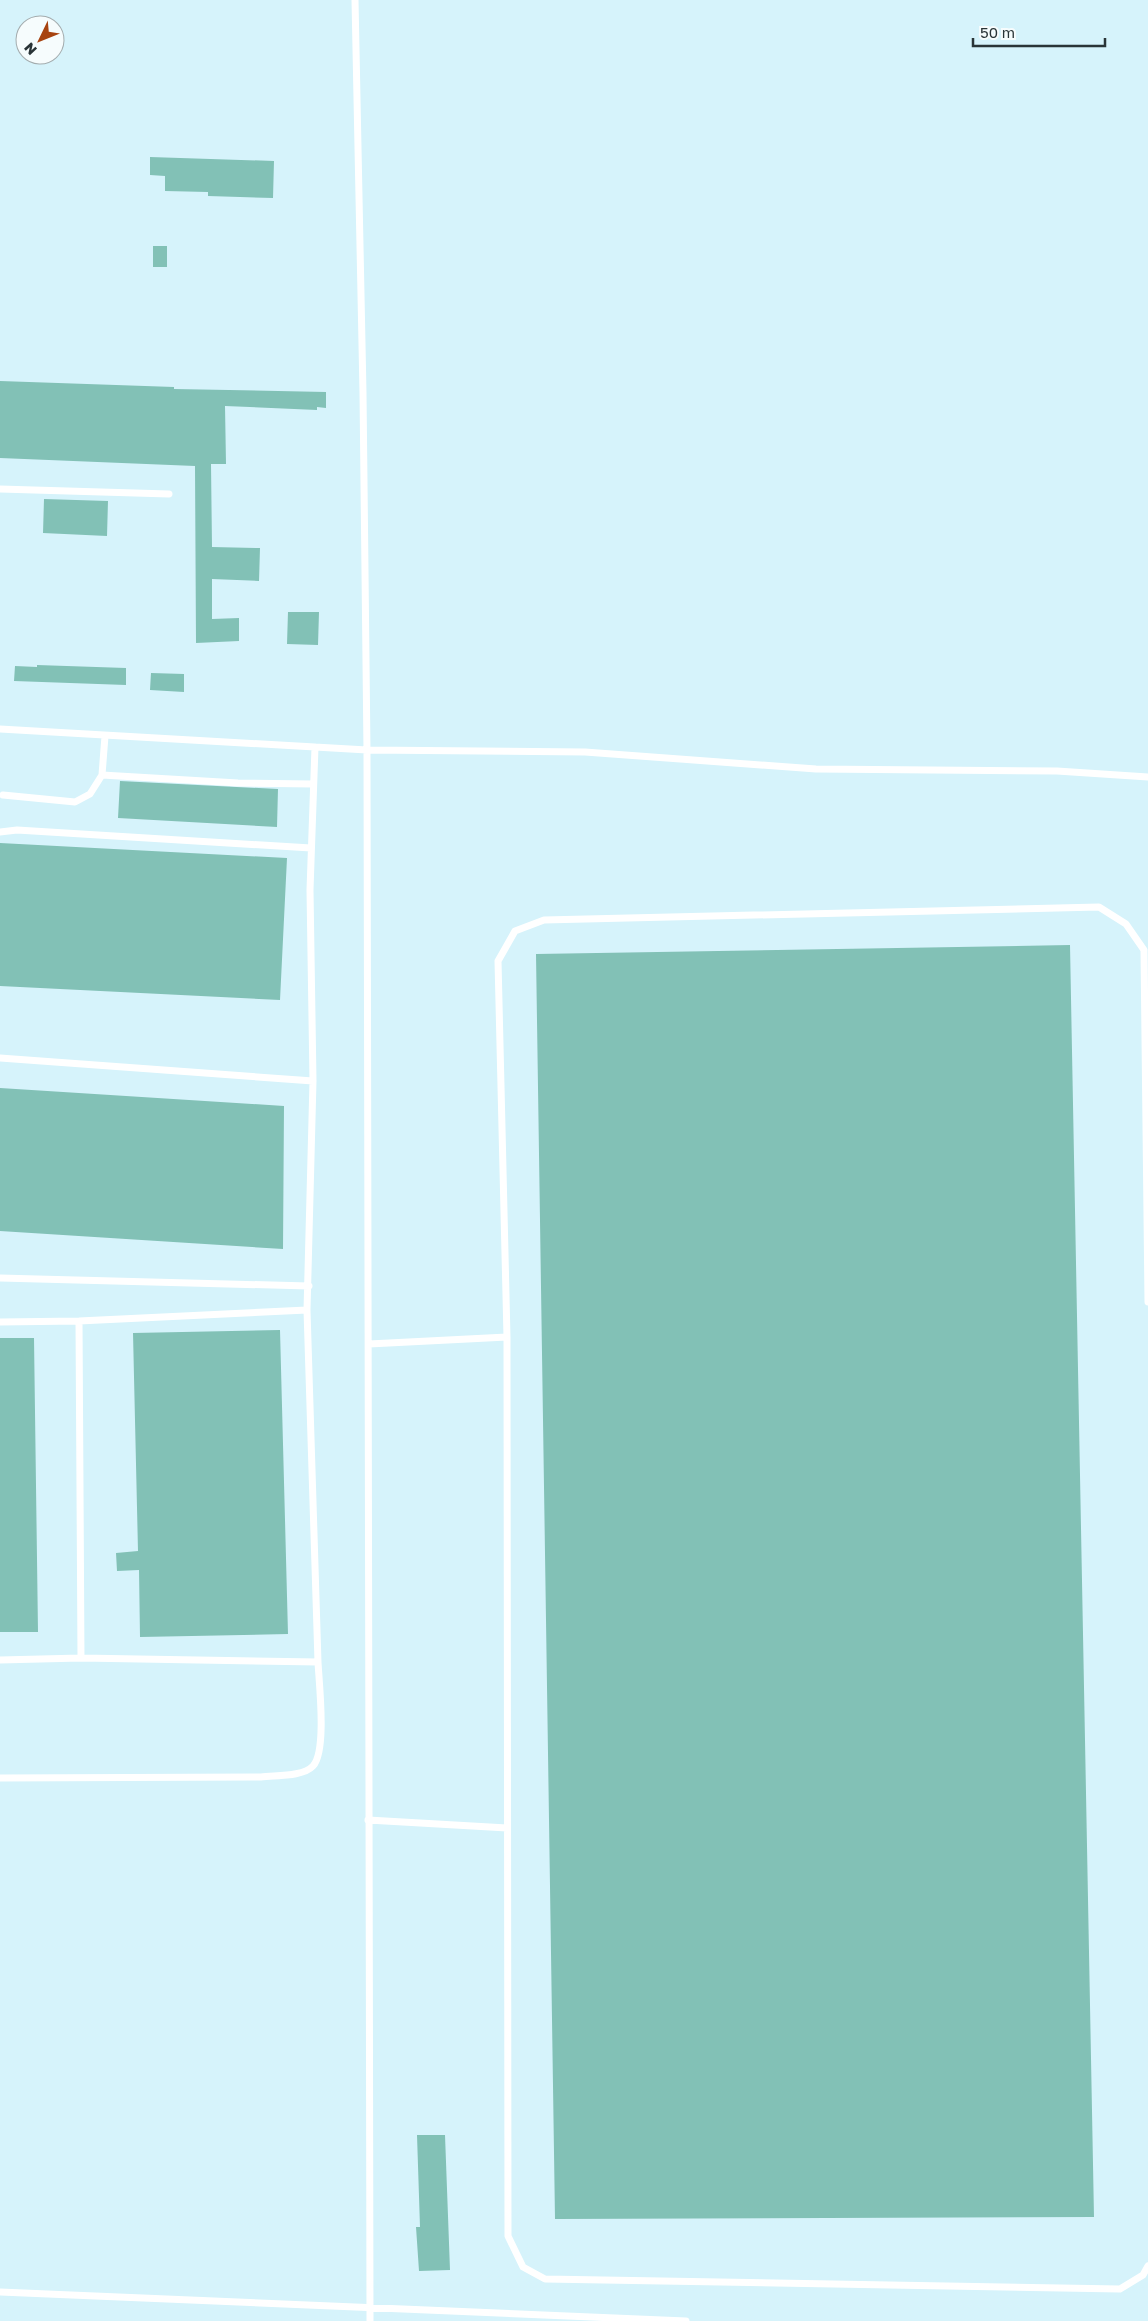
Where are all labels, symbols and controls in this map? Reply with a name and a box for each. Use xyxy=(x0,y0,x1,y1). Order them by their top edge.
north arrow xyxy=(15,15,65,65)
scale bar xyxy=(973,15,1106,47)
text: 50 m xyxy=(980,23,1015,41)
text: N xyxy=(20,40,40,59)

